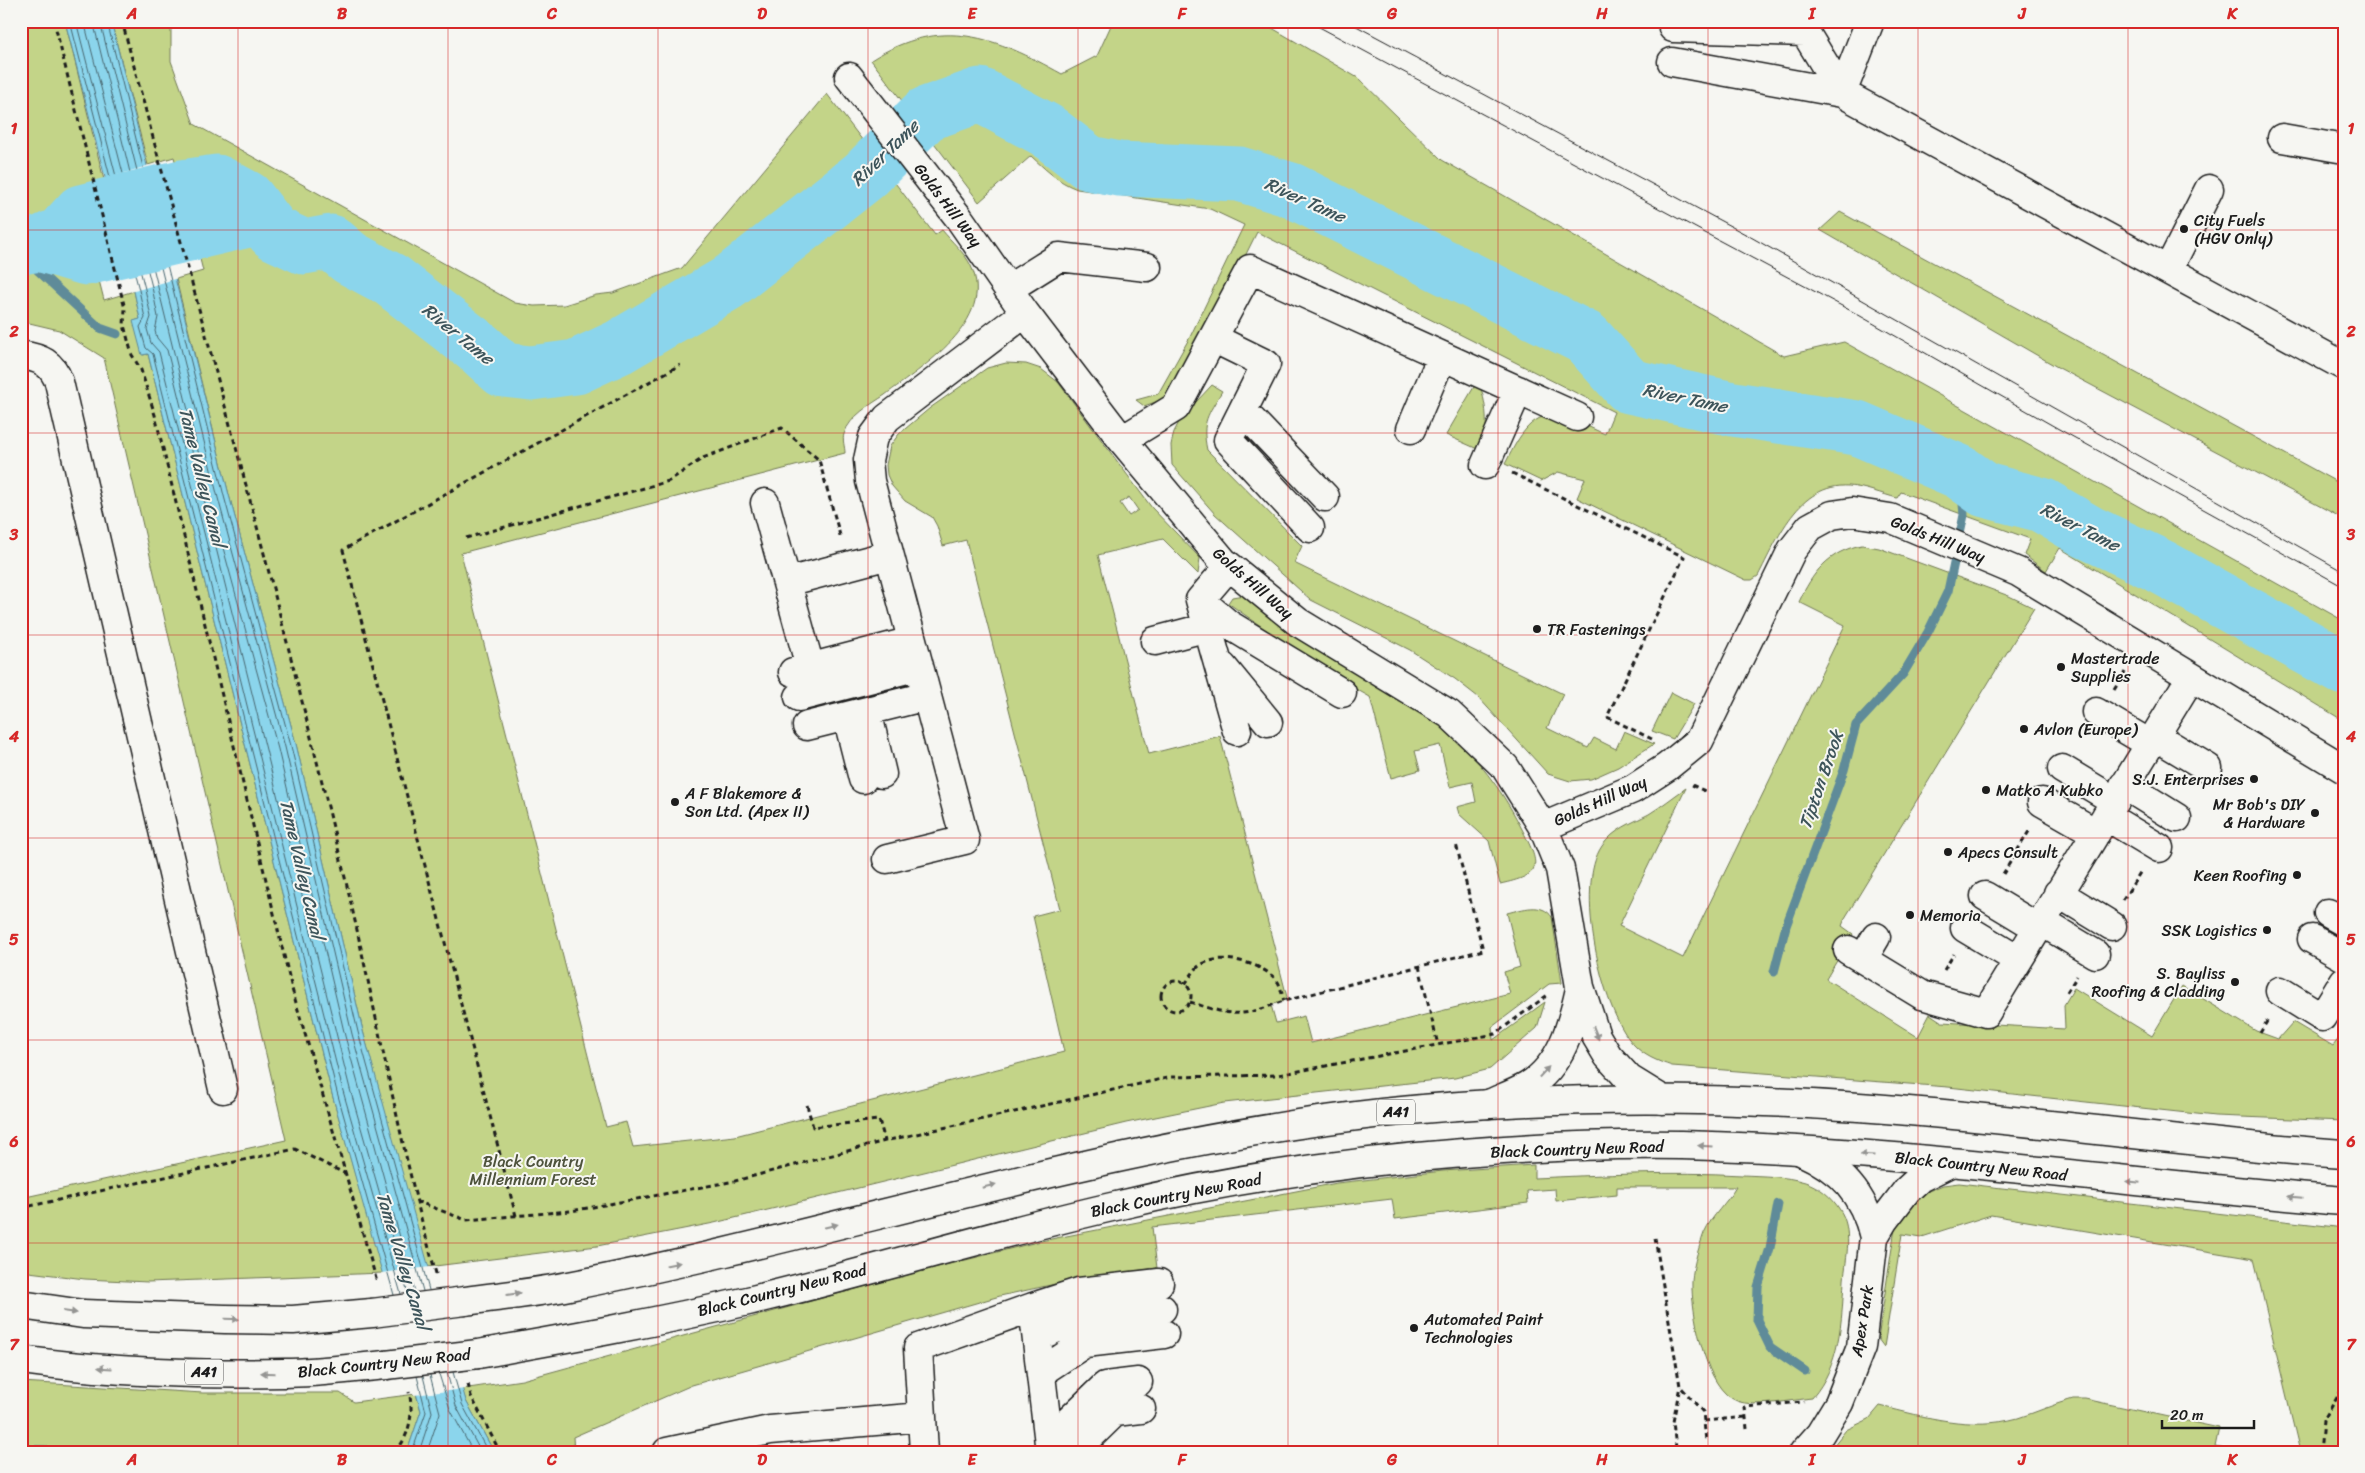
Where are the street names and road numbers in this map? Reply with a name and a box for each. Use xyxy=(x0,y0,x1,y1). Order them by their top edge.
street label: Golds Hill Way xyxy=(906,156,990,254)
street label: Golds Hill Way xyxy=(1886,507,1990,571)
street label: Golds Hill Way xyxy=(1206,539,1301,627)
street label: Golds Hill Way xyxy=(1548,767,1652,835)
road number: A41 xyxy=(1377,1100,1415,1124)
street label: Black Country New Road xyxy=(1490,1131,1666,1167)
street label: Black Country New Road xyxy=(1893,1143,2070,1190)
street label: Black Country New Road xyxy=(1088,1164,1265,1226)
street label: Black Country New Road xyxy=(694,1255,871,1325)
street label: Apex Park xyxy=(1842,1283,1882,1360)
street label: Black Country New Road xyxy=(296,1339,473,1386)
road number: A41 xyxy=(185,1360,223,1384)

